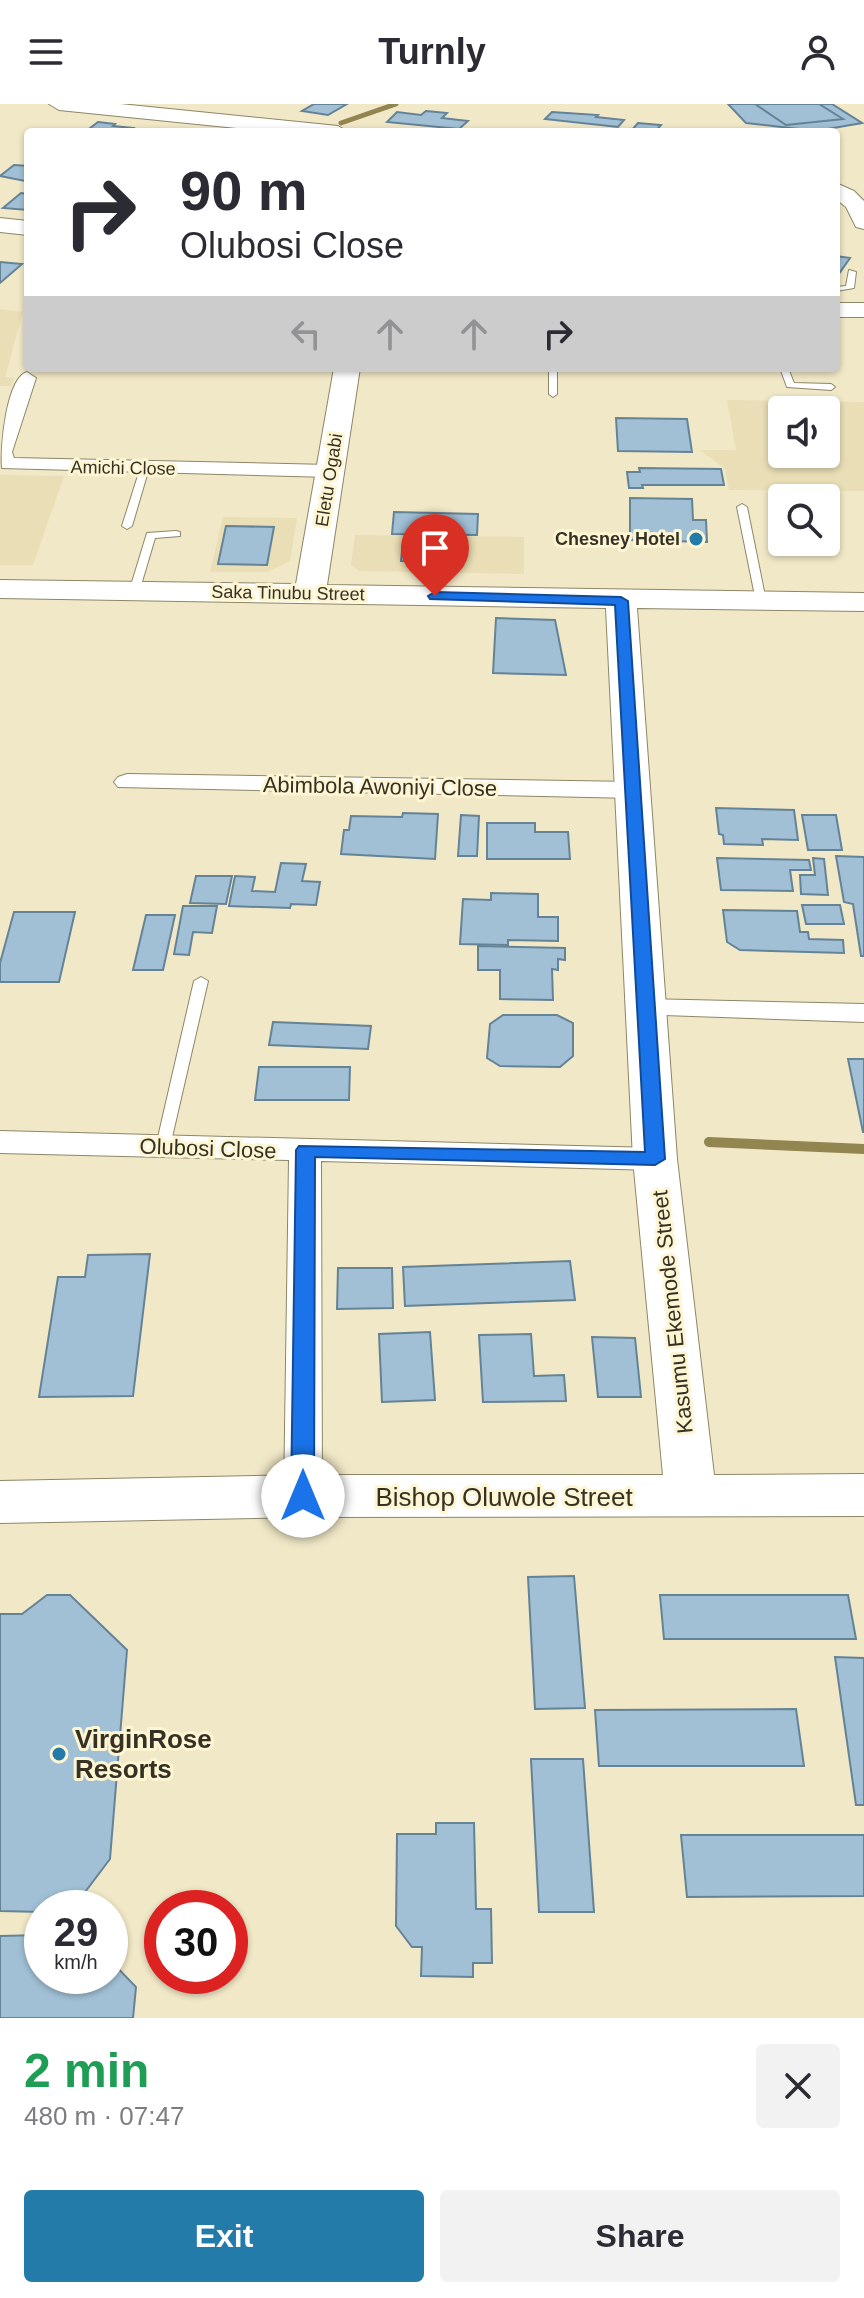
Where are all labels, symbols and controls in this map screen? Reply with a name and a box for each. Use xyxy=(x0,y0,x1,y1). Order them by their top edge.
icon: menu xyxy=(24,30,68,74)
icon: person xyxy=(796,30,840,74)
text: Turnly xyxy=(378,31,486,72)
text: 90 m xyxy=(180,159,308,222)
icon: right xyxy=(48,160,152,264)
text: Olubosi Close xyxy=(180,225,404,266)
icon: left xyxy=(284,312,328,356)
icon: ahead xyxy=(368,312,412,356)
icon: ahead xyxy=(452,312,496,356)
icon: right xyxy=(536,312,580,356)
map controls xyxy=(768,396,840,556)
button: sound xyxy=(768,396,840,468)
street label: Eletu Ogabi xyxy=(312,432,346,528)
street label: Amichi Close xyxy=(70,457,176,479)
button: search xyxy=(768,484,840,556)
pin xyxy=(401,514,469,596)
icon: arrive xyxy=(413,526,457,570)
place label: Chesney Hotel xyxy=(555,529,680,549)
marker: Chesney Hotel xyxy=(687,530,705,548)
street label: Saka Tinubu Street xyxy=(211,582,365,604)
street label: Abimbola Awoniyi Close xyxy=(263,772,497,801)
street label: Olubosi Close xyxy=(139,1134,277,1163)
street label: Kasumu Ekemode Street xyxy=(647,1189,698,1435)
position arrow xyxy=(261,1454,345,1538)
street label: Bishop Oluwole Street xyxy=(375,1482,633,1512)
place label: VirginRose Resorts xyxy=(75,1724,212,1784)
marker: VirginRose Resorts xyxy=(50,1745,68,1763)
speed limit sign: 30 xyxy=(144,1890,248,1994)
text: 29 xyxy=(54,1910,98,1954)
text: km/h xyxy=(54,1951,98,1973)
text: 2 min xyxy=(24,2044,149,2097)
button: close xyxy=(756,2044,840,2128)
text: 480 m · 07:47 xyxy=(24,2101,184,2131)
button: Exit xyxy=(24,2190,424,2282)
button: Share xyxy=(440,2190,840,2282)

